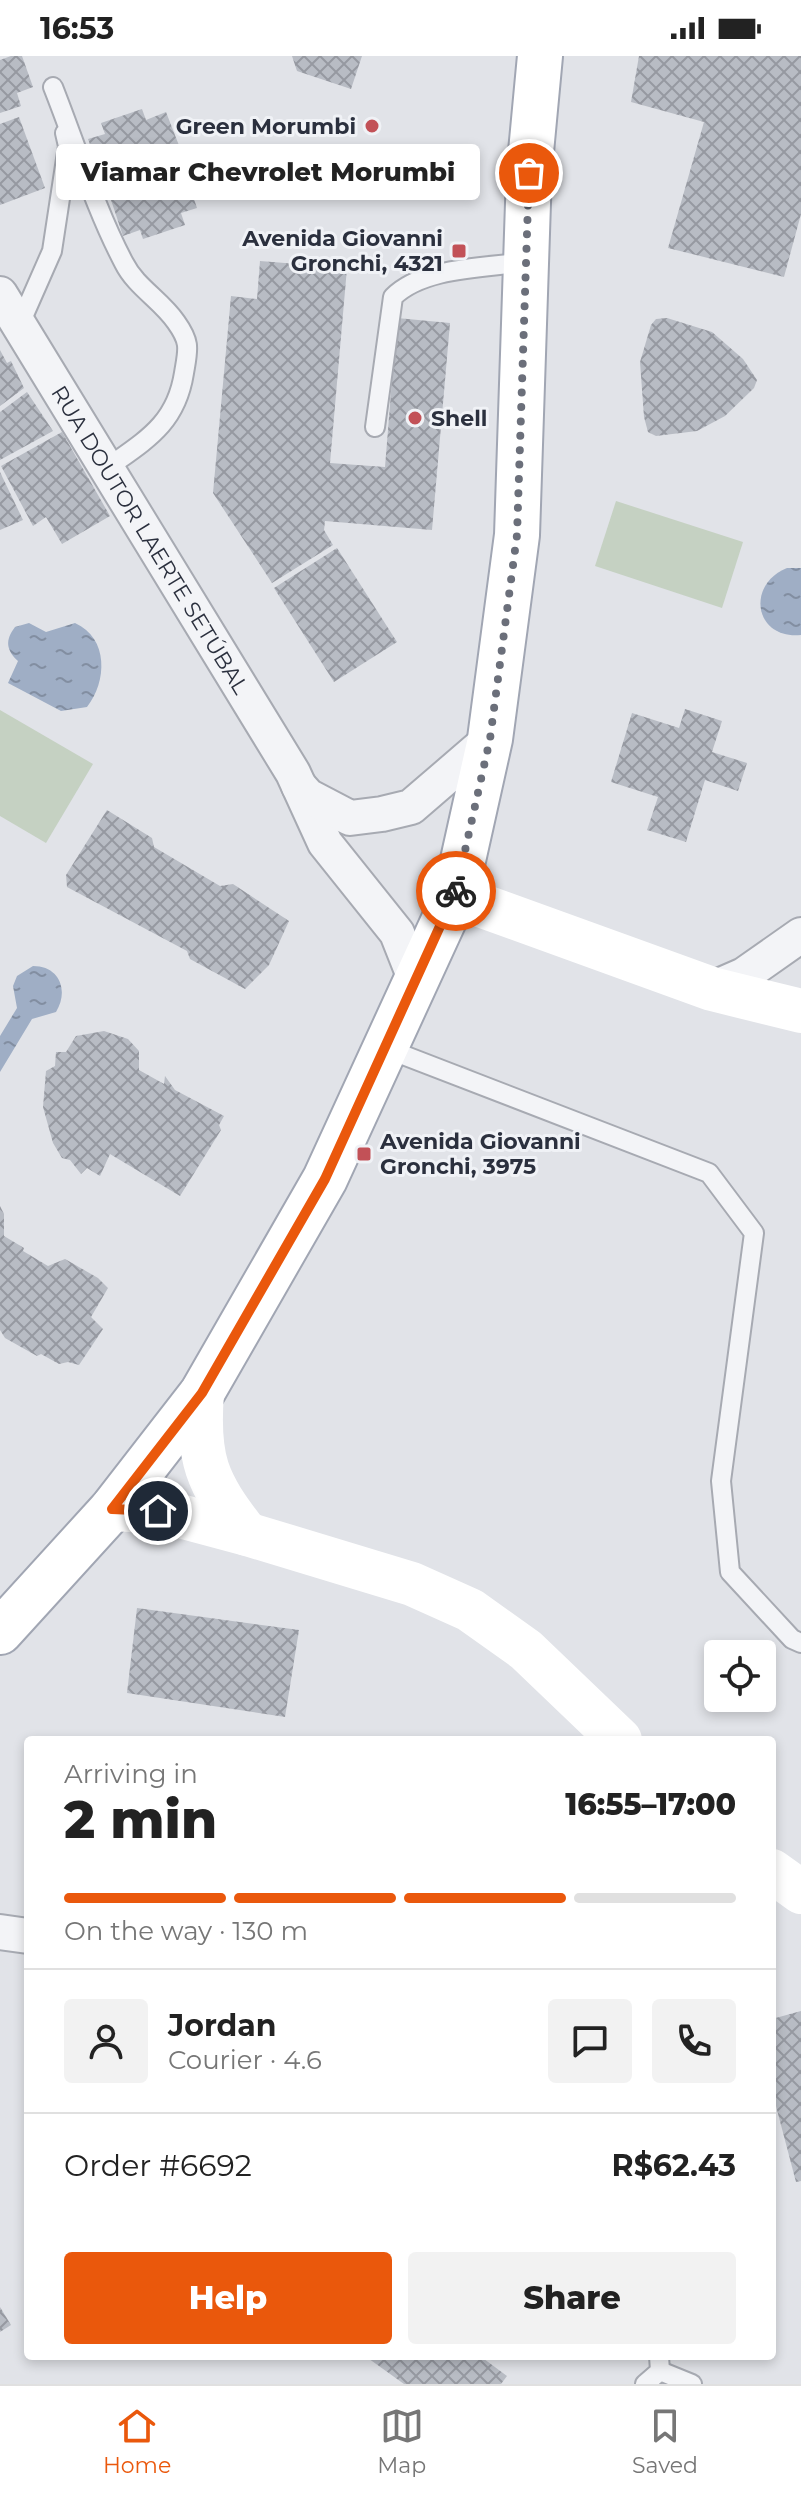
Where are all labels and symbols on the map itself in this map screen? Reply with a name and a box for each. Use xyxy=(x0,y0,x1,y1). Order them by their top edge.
place label: Green Morumbi xyxy=(176,113,356,140)
marker: Green Morumbi xyxy=(363,117,381,135)
pin xyxy=(495,139,563,207)
callout: Viamar Chevrolet Morumbi xyxy=(57,145,481,201)
place label: Avenida Giovanni Gronchi, 4321 xyxy=(241,225,443,277)
marker: Avenida Giovanni Gronchi, 4321 xyxy=(450,242,468,260)
street label: RUA DOUTOR LAERTE SETÚBAL xyxy=(45,381,254,699)
place label: Shell xyxy=(431,405,487,432)
marker: Shell xyxy=(406,409,424,427)
courier xyxy=(416,851,496,931)
place label: Avenida Giovanni Gronchi, 3975 xyxy=(379,1128,581,1180)
marker: Avenida Giovanni Gronchi, 3975 xyxy=(355,1145,373,1163)
pin xyxy=(124,1477,192,1545)

